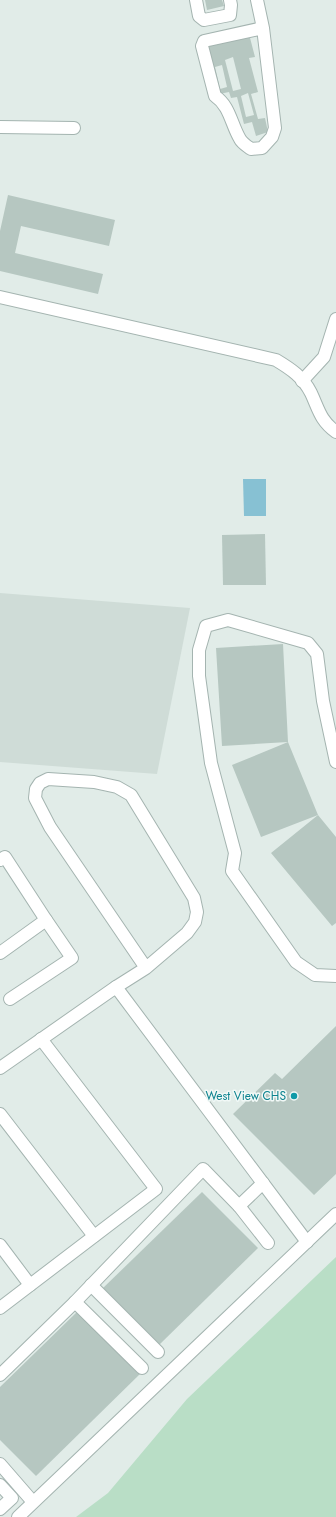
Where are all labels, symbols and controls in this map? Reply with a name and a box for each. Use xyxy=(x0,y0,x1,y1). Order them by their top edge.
place label: West View CHS xyxy=(205,1087,286,1105)
marker: West View CHS xyxy=(289,1091,299,1101)

